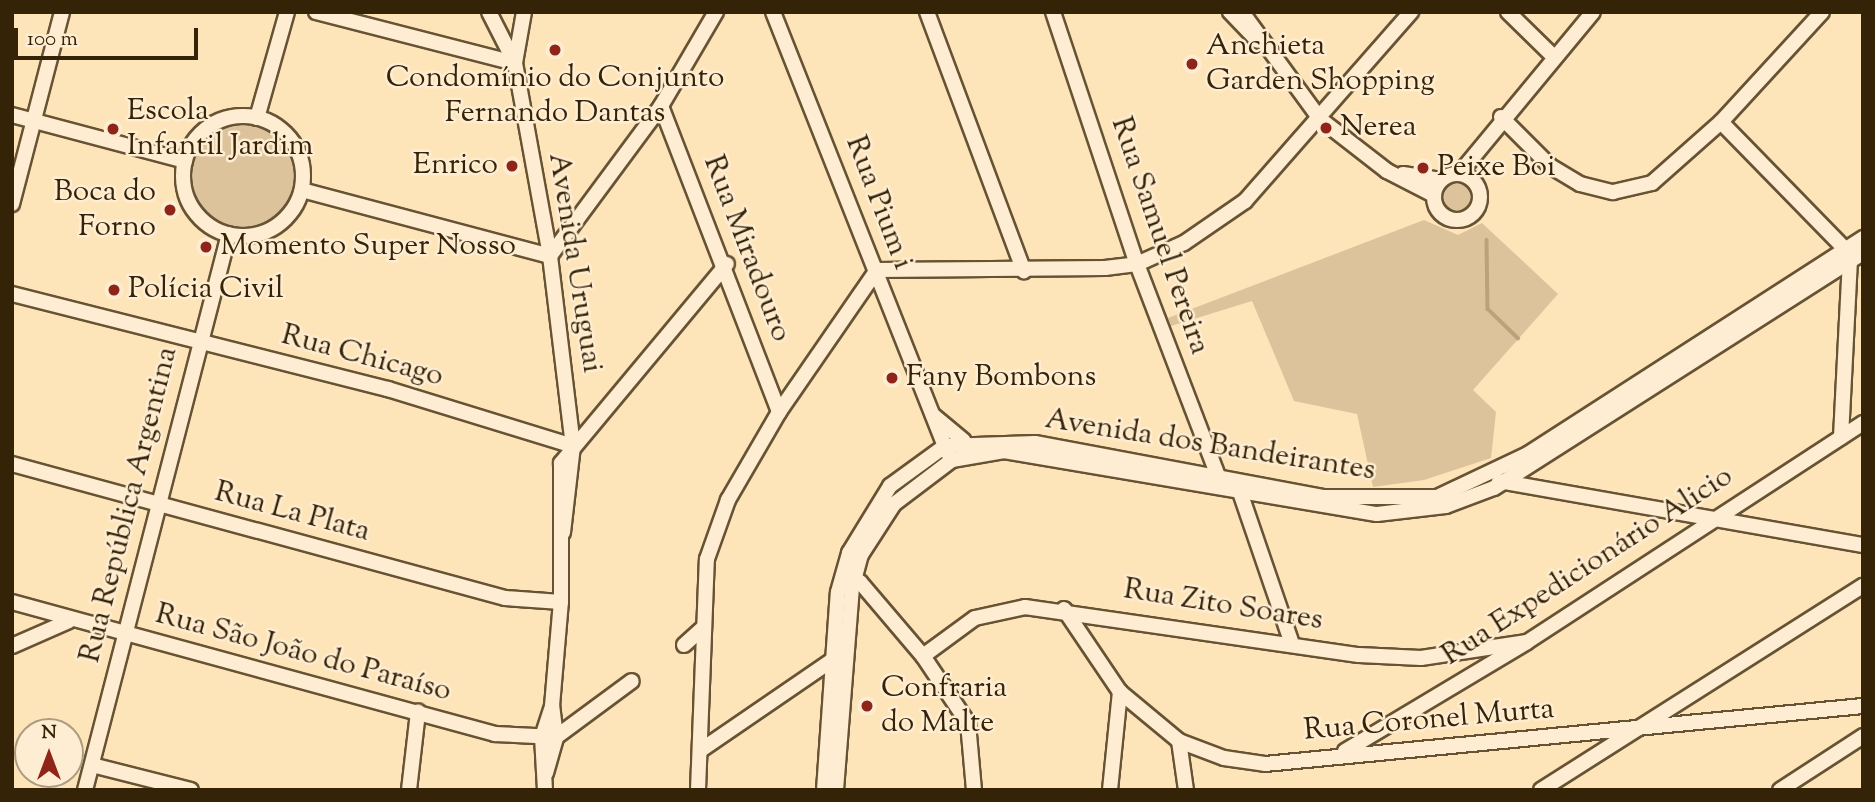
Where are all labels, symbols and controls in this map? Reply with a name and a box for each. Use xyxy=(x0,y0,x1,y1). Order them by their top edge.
scale bar xyxy=(18,14,201,58)
text: 100 m xyxy=(27,25,78,55)
place label: Anchieta Garden Shopping xyxy=(1206,29,1435,100)
marker: Condomínio do Conjunto Fernando Dantas xyxy=(547,42,563,58)
marker: Anchieta Garden Shopping xyxy=(1184,56,1200,72)
place label: Condomínio do Conjunto Fernando Dantas xyxy=(386,61,724,132)
place label: Escola Infantil Jardim xyxy=(127,94,313,164)
place label: Nerea xyxy=(1340,110,1417,146)
street label: Rua Samuel Pereira xyxy=(1102,113,1216,359)
marker: Nerea xyxy=(1318,120,1334,136)
marker: Escola Infantil Jardim xyxy=(105,121,121,137)
street label: Rua Pium i xyxy=(836,131,920,275)
place label: Enrico xyxy=(413,148,498,184)
place label: Peixe Boi xyxy=(1437,150,1555,186)
street label: Avenida Uruguai xyxy=(539,151,609,375)
street label: Rua Miradouro xyxy=(694,151,798,347)
marker: Enrico xyxy=(504,158,520,174)
marker: Peixe Boi xyxy=(1415,160,1431,176)
place label: Boca do Forno xyxy=(54,175,156,246)
marker: Boca do Forno xyxy=(162,202,178,218)
place label: Momento Super Nosso xyxy=(220,229,516,265)
marker: Momento Super Nosso xyxy=(198,239,214,255)
place label: Polícia Civil xyxy=(128,272,284,308)
marker: Polícia Civil xyxy=(106,282,122,298)
street label: Rua Chicago xyxy=(277,318,447,396)
street label: Rua República Argentina xyxy=(73,343,187,667)
place label: Fany Bombons xyxy=(906,360,1096,396)
marker: Fany Bombons xyxy=(884,370,900,386)
street label: Avenida dos Bandeirantes xyxy=(1042,402,1378,490)
street label: Rua Expedicionário Alicio xyxy=(1436,459,1740,675)
street label: Rua La Plata xyxy=(210,475,374,551)
street label: Rua Zito Soares xyxy=(1121,572,1325,640)
street label: Rua São João do Paraíso xyxy=(151,597,455,711)
place label: Confraria do Malte xyxy=(881,671,1007,742)
street label: Rua Coronel Murta xyxy=(1302,692,1556,750)
marker: Confraria do Malte xyxy=(859,698,875,714)
north arrow xyxy=(14,718,84,788)
text: N xyxy=(41,720,57,747)

